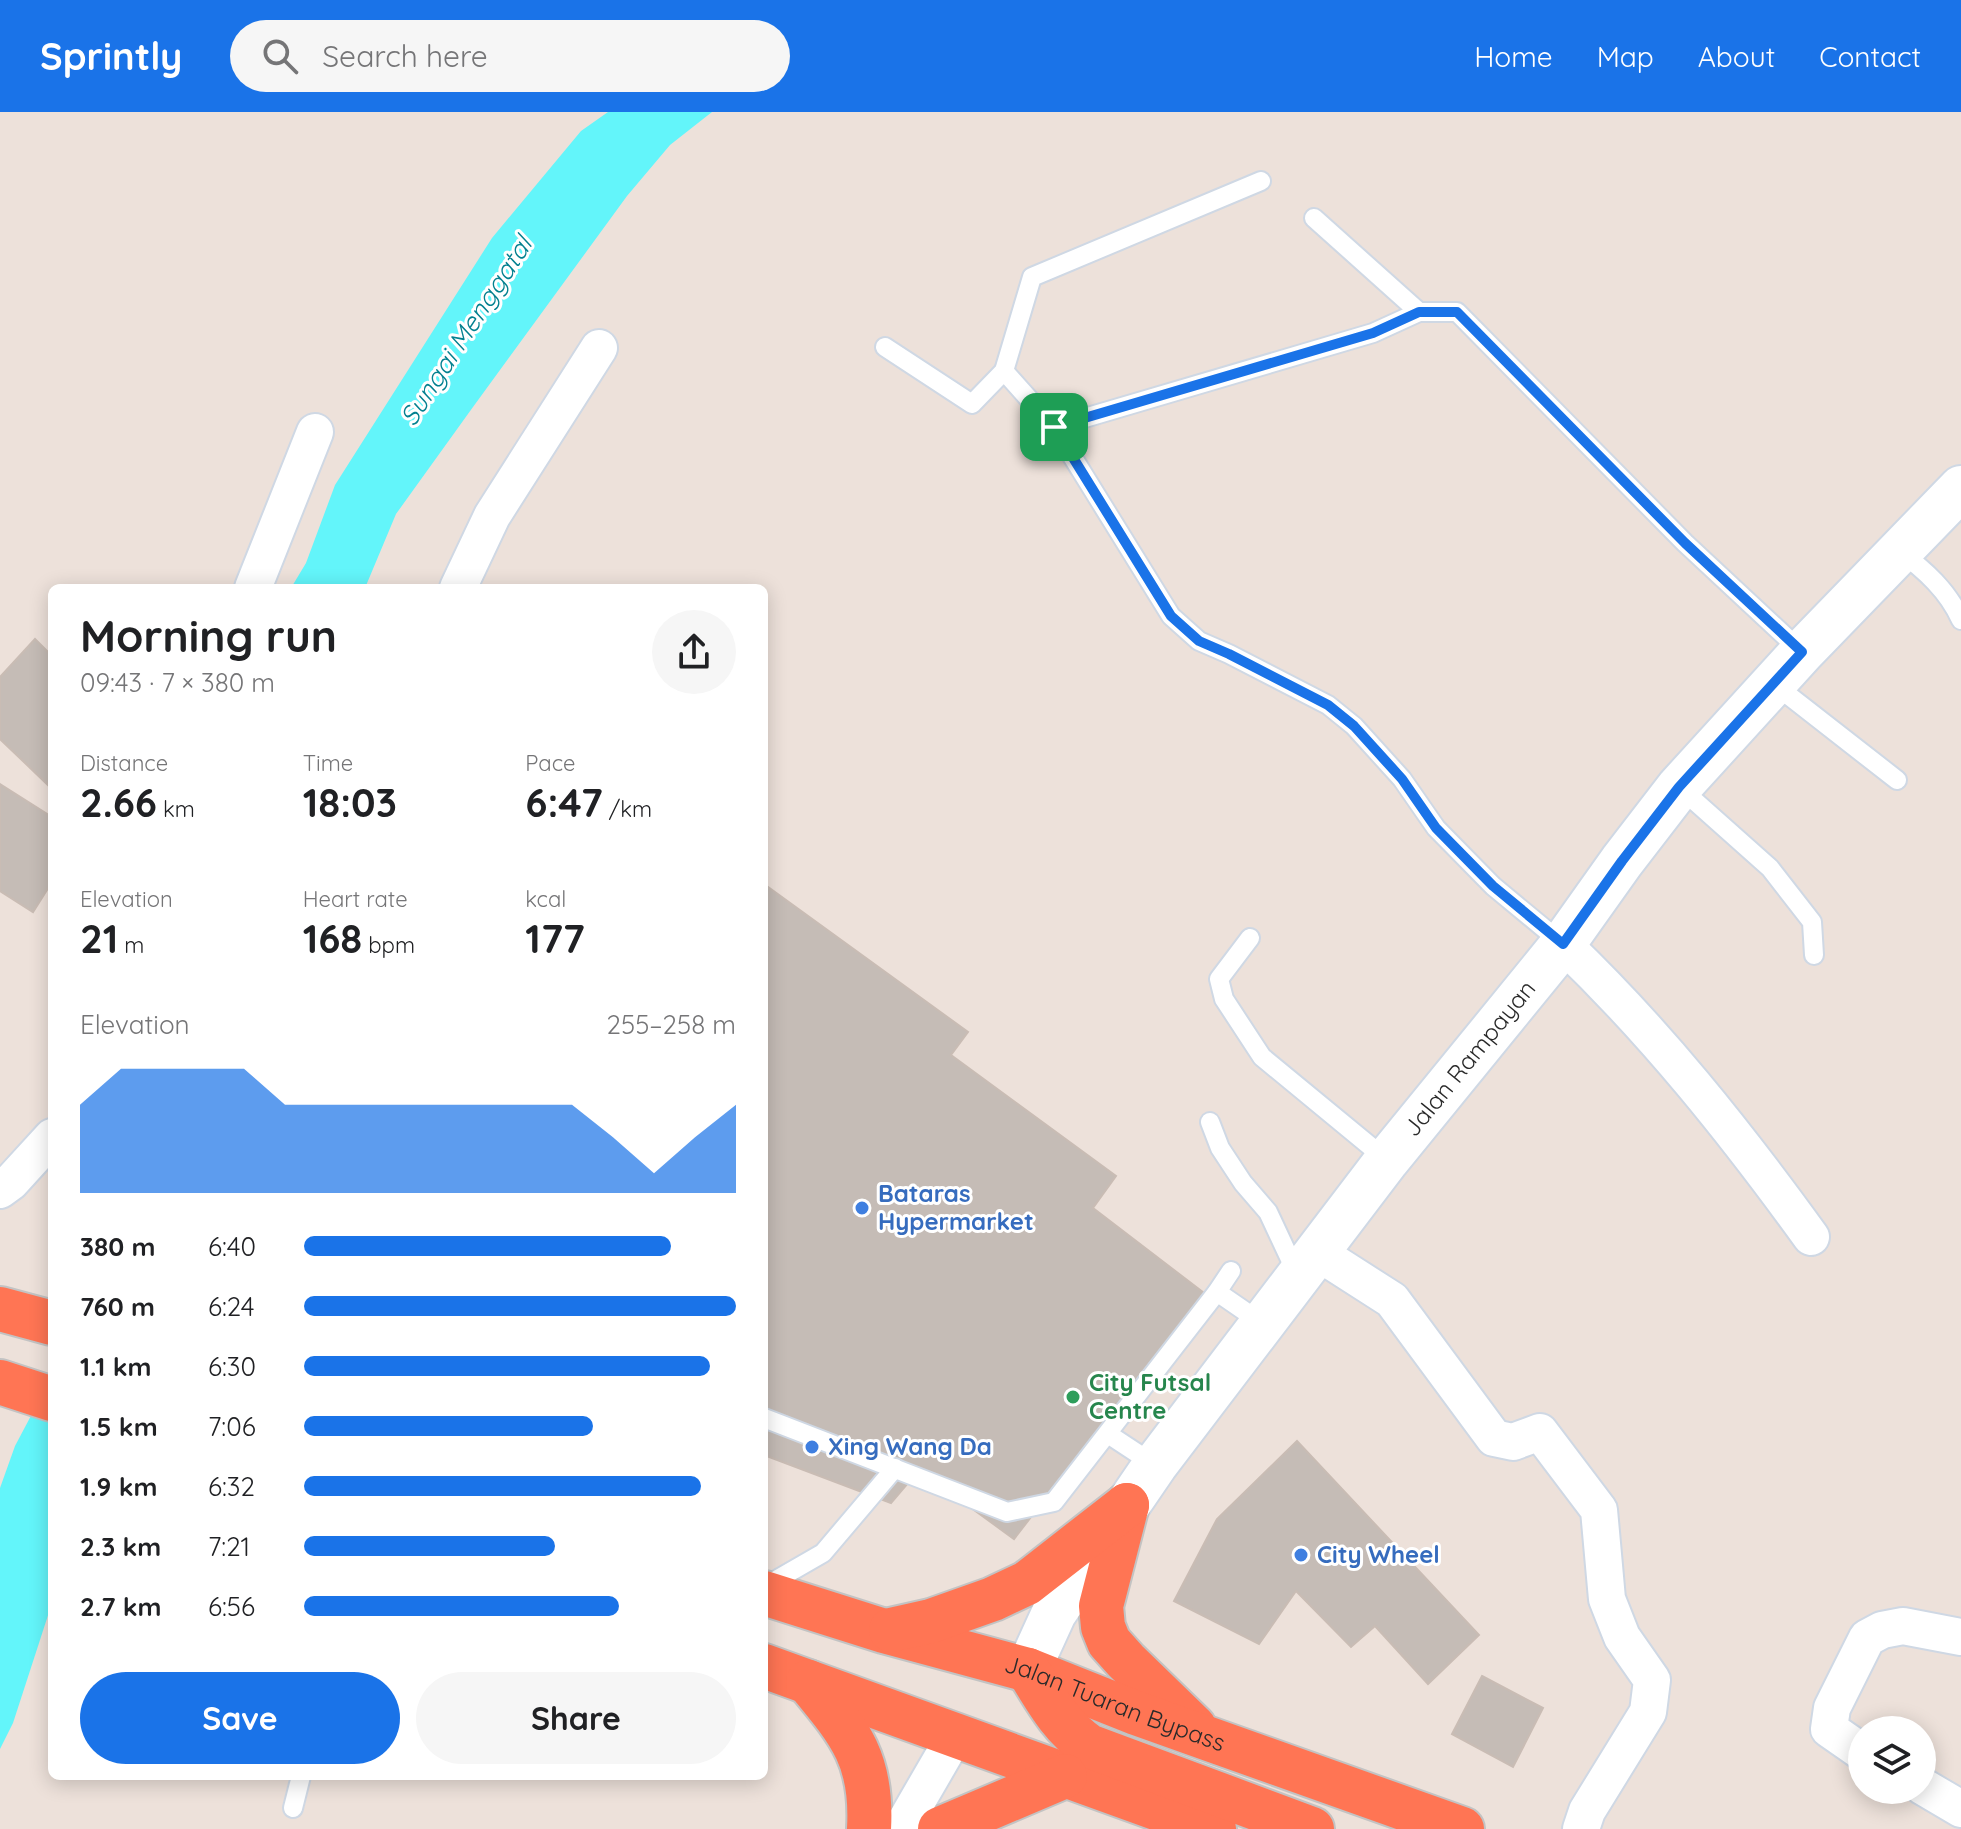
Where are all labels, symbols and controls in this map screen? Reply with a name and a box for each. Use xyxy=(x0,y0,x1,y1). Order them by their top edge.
search box xyxy=(230,20,790,92)
text: Sprintly xyxy=(40,32,182,80)
icon: search xyxy=(258,34,302,78)
text: Search here xyxy=(322,37,488,75)
text: Home xyxy=(1474,39,1553,74)
text: Map xyxy=(1597,39,1654,74)
text: About xyxy=(1698,39,1775,74)
text: Contact xyxy=(1819,39,1921,74)
water label: Sungai Menggatal xyxy=(392,227,541,431)
pin xyxy=(1020,393,1088,461)
icon: arrive xyxy=(1032,405,1076,449)
text: Morning run xyxy=(80,608,337,663)
button: share xyxy=(652,610,736,694)
text: 09:43 · 7 × 380 m xyxy=(80,666,275,699)
text: Distance xyxy=(80,749,168,777)
text: Time xyxy=(303,749,353,777)
text: Pace xyxy=(525,749,576,777)
text: 2.66 xyxy=(80,777,157,827)
text: 18:03 xyxy=(303,777,397,827)
text: 6:47 xyxy=(525,777,603,827)
text: km xyxy=(157,795,195,823)
text: /km xyxy=(603,795,652,823)
text: Elevation xyxy=(80,885,173,913)
text: Heart rate xyxy=(303,885,408,913)
text: kcal xyxy=(525,885,566,913)
text: 21 xyxy=(80,913,118,963)
text: 168 xyxy=(303,913,362,963)
text: 177 xyxy=(525,913,585,963)
text: m xyxy=(118,931,144,959)
text: bpm xyxy=(362,931,415,959)
street label: Jalan Rampayan xyxy=(1396,974,1541,1142)
text: Elevation xyxy=(80,1008,190,1041)
text: 255–258 m xyxy=(607,1008,736,1041)
place label: Bataras Hypermarket xyxy=(878,1178,1034,1236)
marker: Bataras Hypermarket xyxy=(853,1199,871,1217)
text: 380 m xyxy=(80,1230,155,1263)
text: 6:40 xyxy=(208,1230,256,1263)
text: 760 m xyxy=(80,1290,155,1323)
text: 6:24 xyxy=(208,1290,255,1323)
text: 1.1 km xyxy=(80,1350,151,1383)
text: 6:30 xyxy=(208,1350,256,1383)
place label: City Futsal Centre xyxy=(1089,1367,1211,1425)
marker: City Futsal Centre xyxy=(1064,1388,1082,1406)
text: 1.5 km xyxy=(80,1410,158,1443)
text: 7:06 xyxy=(208,1410,256,1443)
place label: Xing Wang Da xyxy=(828,1431,992,1461)
marker: Xing Wang Da xyxy=(803,1438,821,1456)
text: 1.9 km xyxy=(80,1470,157,1503)
text: 6:32 xyxy=(208,1470,255,1503)
text: 2.3 km xyxy=(80,1530,161,1563)
text: 7:21 xyxy=(208,1530,250,1563)
place label: City Wheel xyxy=(1317,1539,1440,1569)
marker: City Wheel xyxy=(1292,1546,1310,1564)
text: 2.7 km xyxy=(80,1590,162,1623)
text: 6:56 xyxy=(208,1590,255,1623)
street label: Jalan Tuaran Bypass xyxy=(1001,1648,1229,1758)
button: Save xyxy=(80,1672,400,1764)
button: Share xyxy=(416,1672,736,1764)
map controls xyxy=(1848,1716,1936,1804)
button: layers xyxy=(1848,1716,1936,1804)

